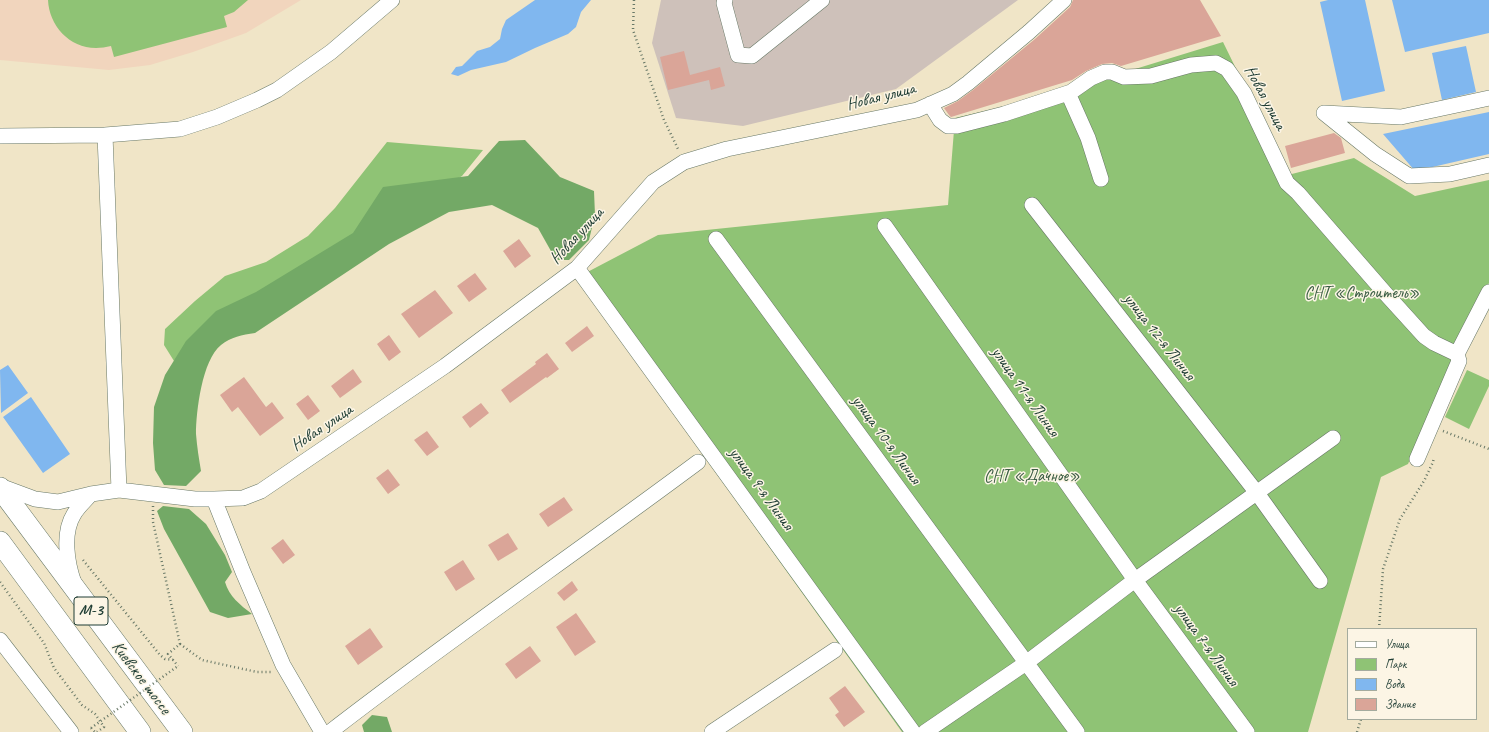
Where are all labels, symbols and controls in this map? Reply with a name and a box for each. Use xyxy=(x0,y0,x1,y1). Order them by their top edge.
street label: Новая улица xyxy=(1240,62,1290,134)
street label: Новая улица xyxy=(845,79,917,115)
street label: Новая улица xyxy=(546,203,608,269)
park label: СНТ «Строитель» xyxy=(1305,284,1419,304)
street label: улица 12-я Линия xyxy=(1119,289,1199,385)
street label: улица 11-я Линия xyxy=(987,343,1063,441)
street label: улица 10-я Линия xyxy=(847,392,925,488)
street label: Новая улица xyxy=(287,400,357,456)
street label: улица 9-я Линия xyxy=(724,444,798,534)
park label: СНТ «Дачное» xyxy=(984,467,1080,487)
road number: М-3 xyxy=(74,597,108,625)
street label: улица 7-я Линия xyxy=(1169,600,1243,690)
legend xyxy=(1347,628,1477,720)
text: Улица xyxy=(1385,636,1409,652)
street label: Киевское шоссе xyxy=(107,637,175,719)
text: Парк xyxy=(1385,656,1406,672)
text: Вода xyxy=(1385,676,1404,692)
text: Здание xyxy=(1385,696,1415,712)

